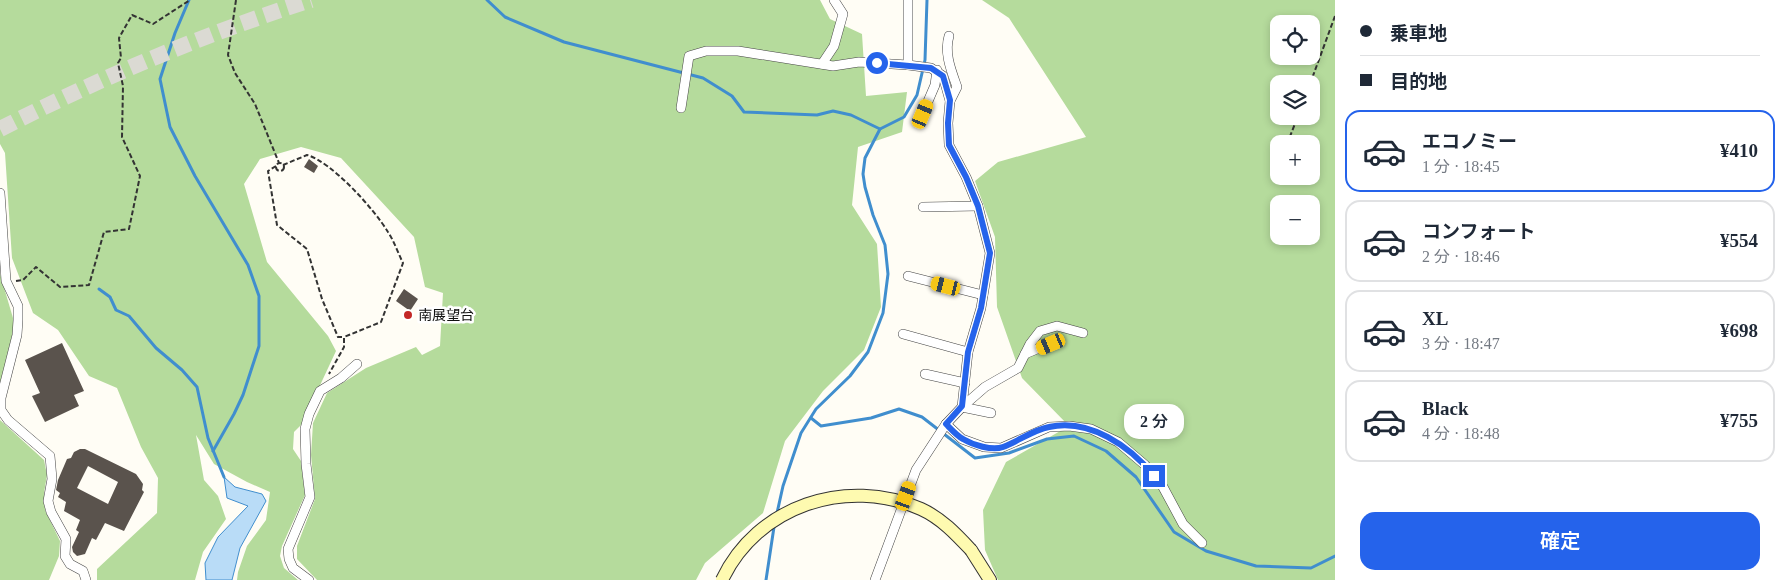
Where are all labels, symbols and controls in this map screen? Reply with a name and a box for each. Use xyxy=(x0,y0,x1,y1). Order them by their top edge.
map controls xyxy=(1270,15,1320,245)
button: locate xyxy=(1270,15,1320,65)
text: 乗車地 xyxy=(1390,23,1447,44)
route start xyxy=(866,52,888,74)
text: 目的地 xyxy=(1390,71,1447,92)
button: layers xyxy=(1270,75,1320,125)
car xyxy=(910,97,935,131)
icon: car xyxy=(1362,129,1407,174)
text: エコノミー xyxy=(1422,131,1517,152)
button: + xyxy=(1270,135,1320,185)
text: ¥410 xyxy=(1720,140,1758,161)
text: 1 分 · 18:45 xyxy=(1422,158,1500,175)
button: − xyxy=(1270,195,1320,245)
icon: car xyxy=(1362,219,1407,264)
text: コンフォート xyxy=(1422,221,1535,242)
text: ¥554 xyxy=(1720,230,1758,251)
text: 2 分 · 18:46 xyxy=(1422,248,1500,265)
car xyxy=(929,275,962,297)
place label: 南展望台 xyxy=(418,307,474,323)
text: XL xyxy=(1422,308,1448,329)
marker: 南展望台 xyxy=(402,309,414,321)
icon: car xyxy=(1362,309,1407,354)
text: ¥698 xyxy=(1720,320,1758,341)
car xyxy=(1034,331,1067,357)
text: 3 分 · 18:47 xyxy=(1422,335,1500,352)
text: Black xyxy=(1422,398,1468,419)
icon: car xyxy=(1362,399,1407,444)
callout: 2 分 xyxy=(1124,404,1184,438)
text: ¥755 xyxy=(1720,410,1758,431)
text: 2 分 xyxy=(1140,413,1168,430)
text: 4 分 · 18:48 xyxy=(1422,425,1500,442)
route end xyxy=(1143,465,1165,487)
car xyxy=(893,479,918,513)
button: 確定 xyxy=(1360,512,1760,570)

